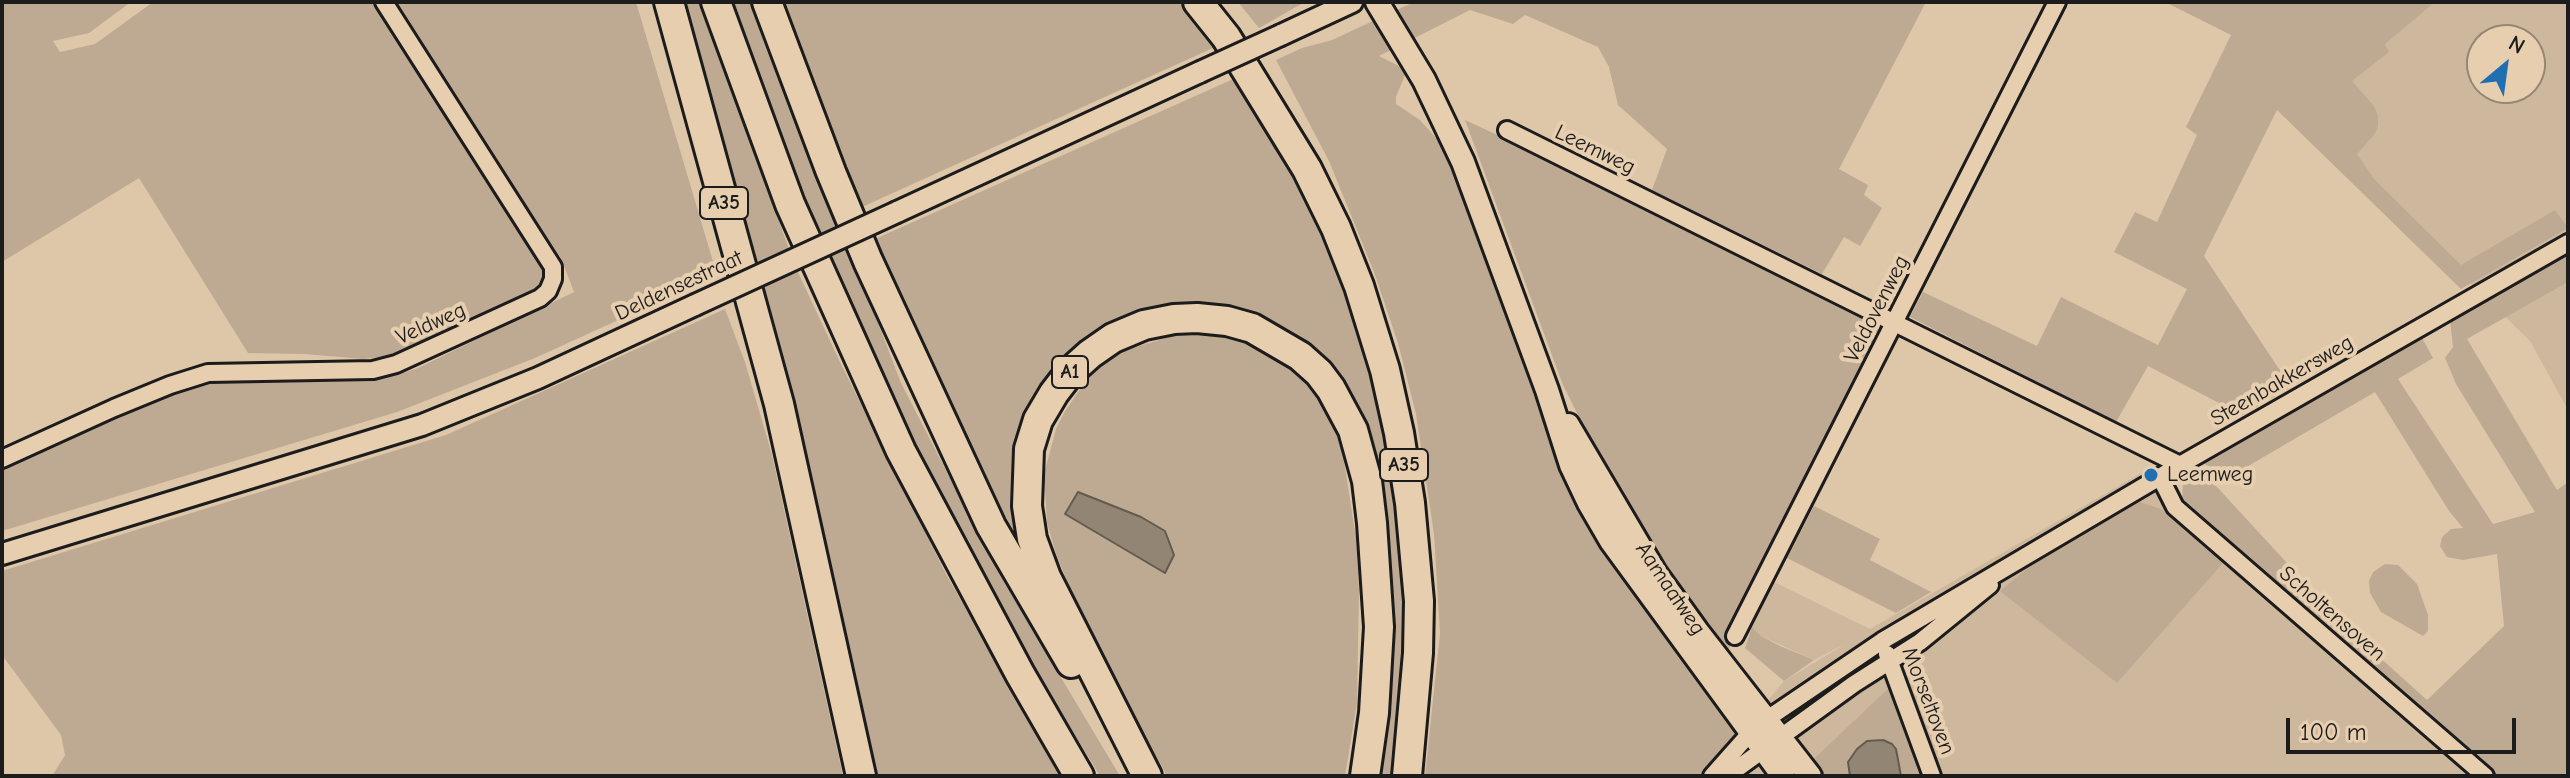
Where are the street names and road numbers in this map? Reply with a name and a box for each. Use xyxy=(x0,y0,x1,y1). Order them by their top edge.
street label: Leemweg xyxy=(1550,119,1640,181)
road number: A35 xyxy=(700,187,748,219)
street label: Deldensestraat xyxy=(611,245,747,327)
street label: Veldovenweg xyxy=(1839,251,1915,367)
street label: Veldweg xyxy=(392,297,470,351)
street label: Steenbakkersweg xyxy=(2206,329,2358,433)
road number: A1 xyxy=(1052,356,1088,388)
road number: A35 xyxy=(1380,449,1428,481)
street label: Aamaatweg xyxy=(1629,537,1711,641)
street label: Scholtensoven xyxy=(2273,561,2391,667)
street label: Morseltoven xyxy=(1895,644,1961,758)

